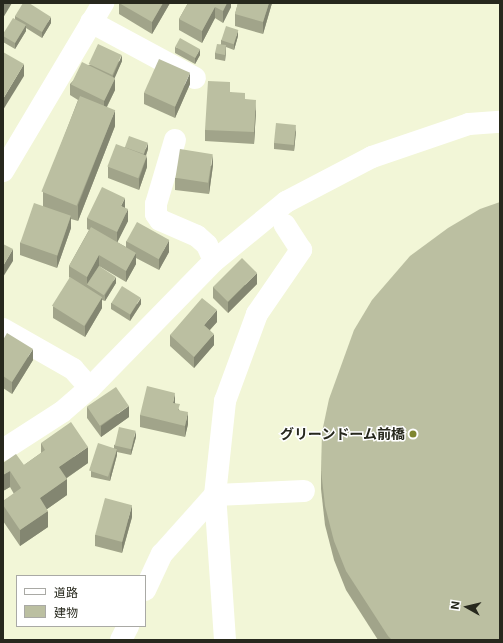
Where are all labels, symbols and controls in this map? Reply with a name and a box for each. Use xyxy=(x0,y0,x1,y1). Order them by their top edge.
place label: グリーンドーム前橋 xyxy=(279,426,405,442)
marker: グリーンドーム前橋 xyxy=(408,429,418,439)
legend xyxy=(16,575,146,627)
text: 道路 xyxy=(54,585,78,600)
north arrow xyxy=(447,587,487,627)
text: N xyxy=(448,600,463,610)
text: 建物 xyxy=(54,605,78,620)

